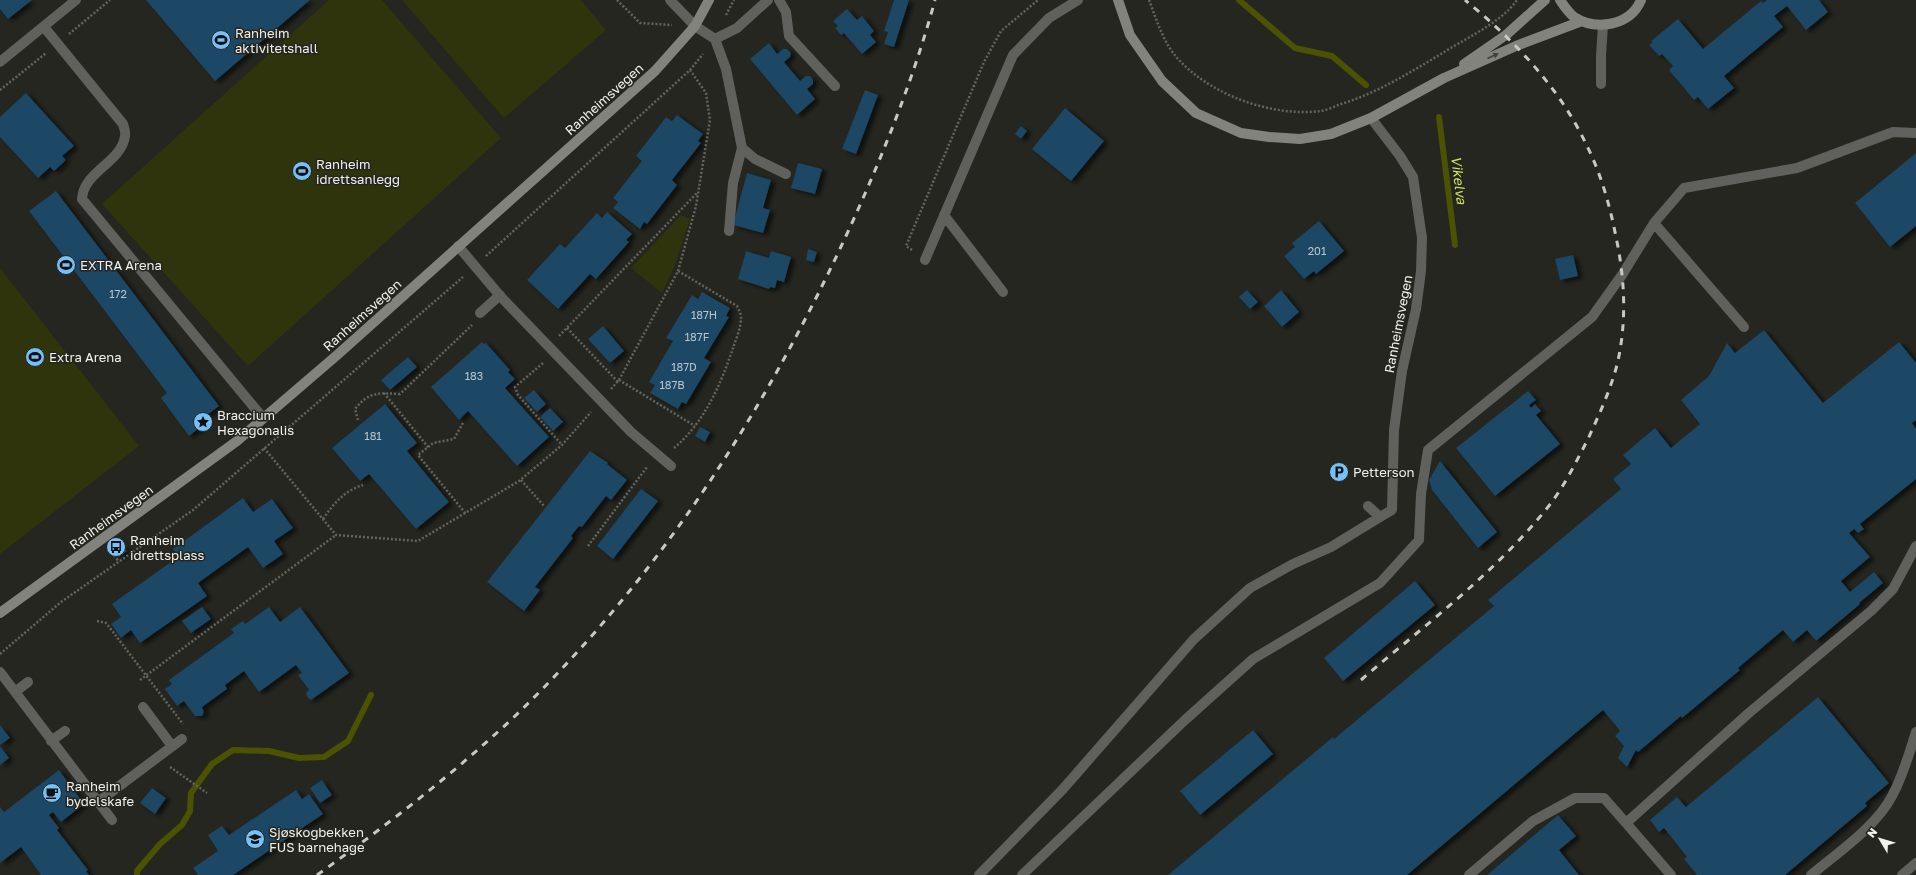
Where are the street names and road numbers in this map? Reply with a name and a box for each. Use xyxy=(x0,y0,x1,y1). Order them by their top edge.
street label: Ranheimsvegen xyxy=(562,60,646,138)
street label: Ranheimsvegen xyxy=(1381,274,1415,374)
street label: Ranheimsvegen xyxy=(320,276,404,354)
street label: Ranheimsvegen xyxy=(66,481,156,553)

